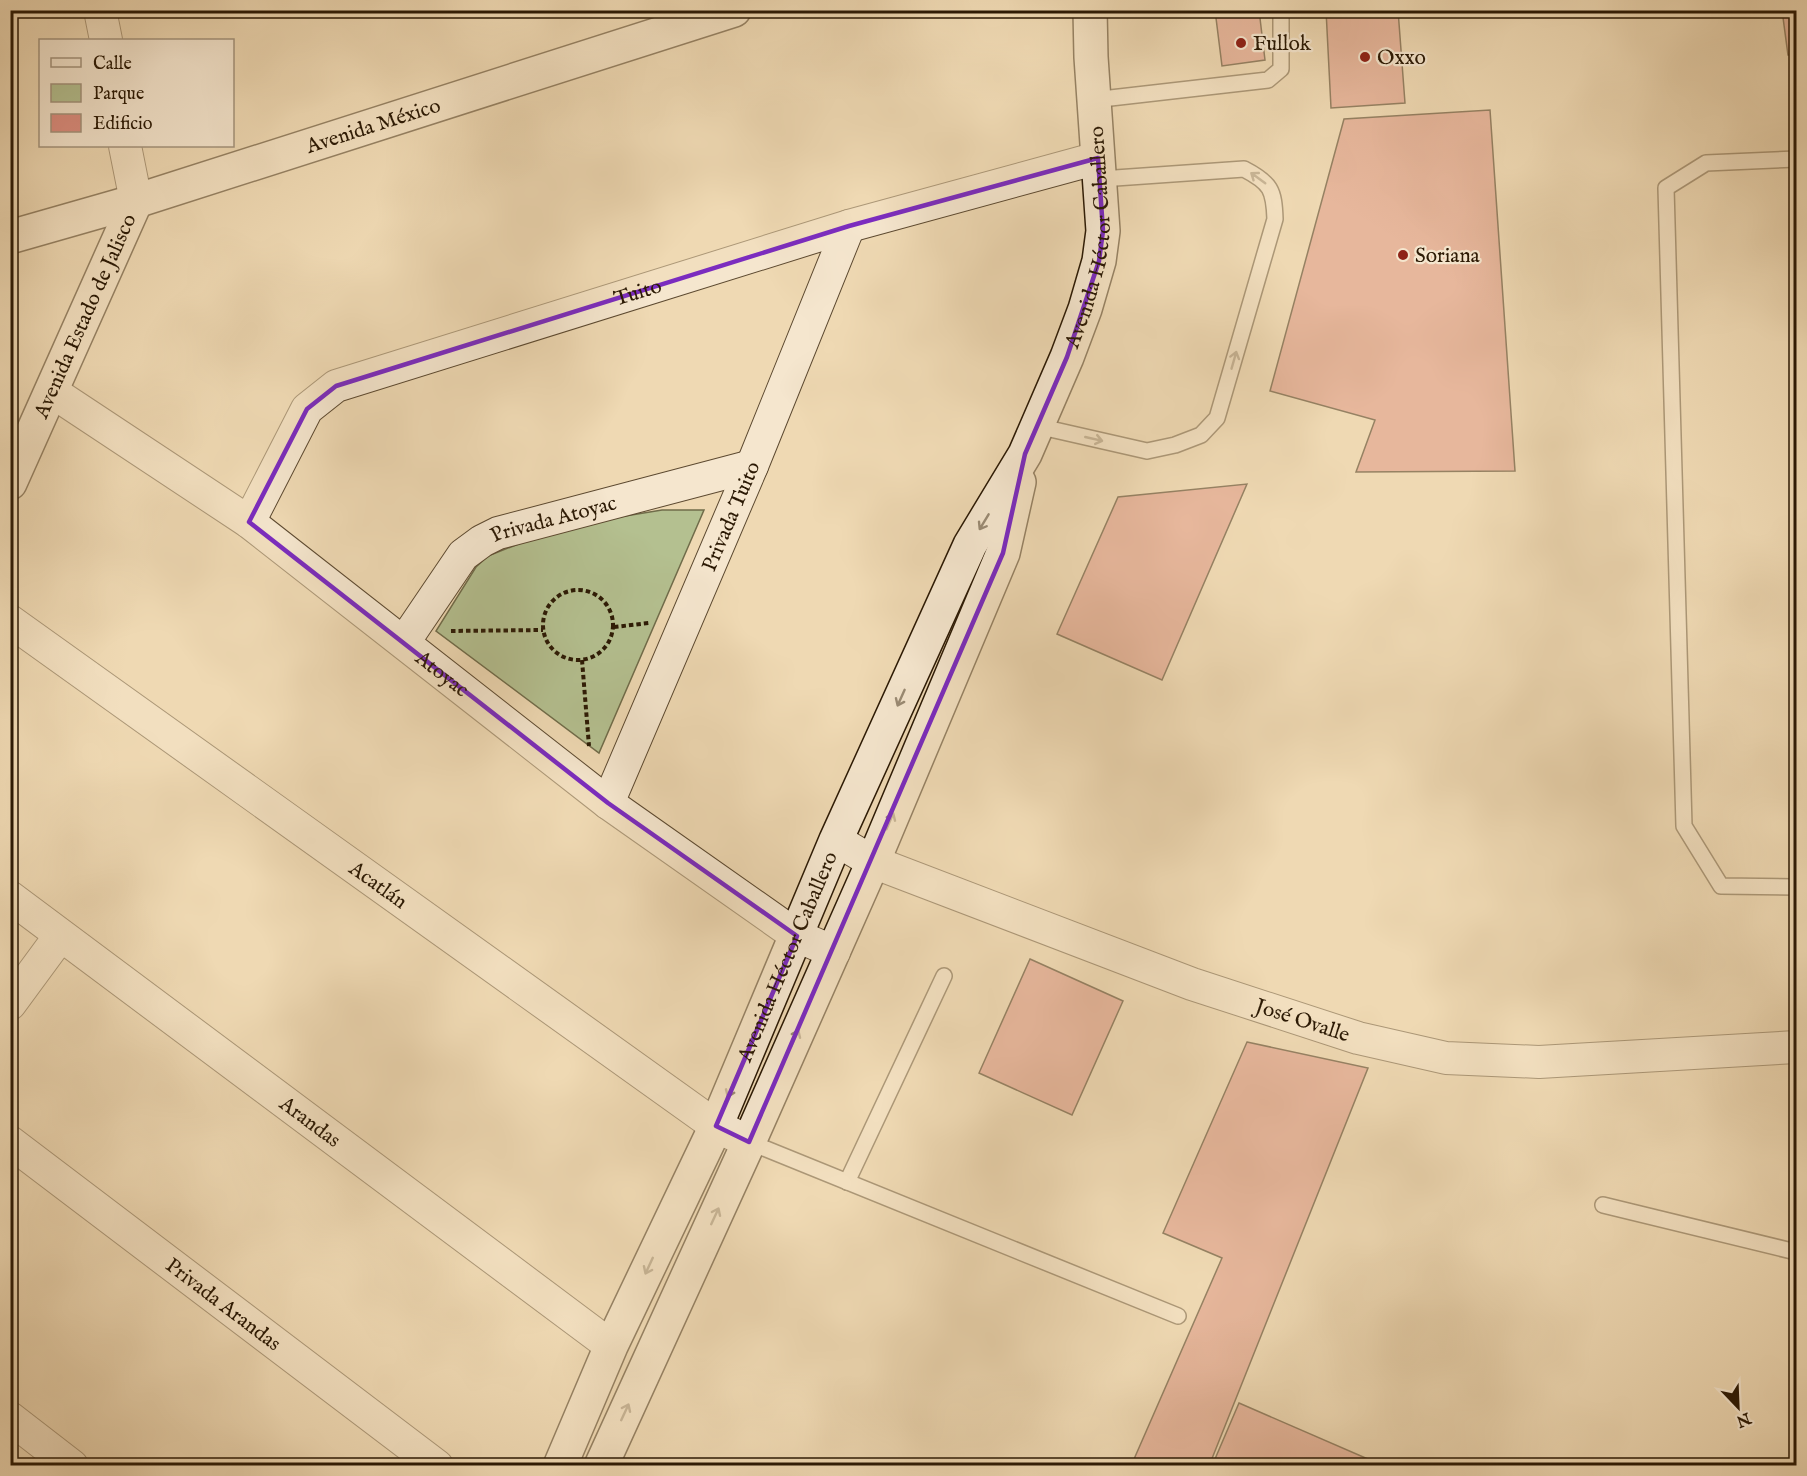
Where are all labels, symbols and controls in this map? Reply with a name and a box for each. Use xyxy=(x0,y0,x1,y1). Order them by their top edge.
place label: Fullok xyxy=(1253,31,1312,58)
marker: Fullok xyxy=(1234,36,1248,50)
legend xyxy=(39,39,234,147)
place label: Oxxo xyxy=(1377,45,1426,72)
marker: Oxxo xyxy=(1358,50,1372,64)
text: Calle xyxy=(93,53,132,76)
text: Parque xyxy=(93,83,144,106)
street label: Avenida México xyxy=(302,93,444,161)
text: Edificio xyxy=(93,113,153,136)
street label: Avenida Héctor Caballero xyxy=(1059,125,1118,353)
one-way arrow xyxy=(1249,171,1266,184)
street label: Avenida Estado de Jalisco xyxy=(28,210,143,424)
place label: Soriana xyxy=(1415,243,1481,270)
marker: Soriana xyxy=(1396,248,1410,262)
street label: Tuito xyxy=(611,273,665,313)
one-way arrow xyxy=(1229,350,1240,369)
one-way arrow xyxy=(1084,433,1103,445)
street label: Privada Tuito xyxy=(697,458,767,576)
street label: Privada Atoyac xyxy=(486,490,620,550)
one-way arrow xyxy=(977,513,989,530)
street label: Atoyac xyxy=(408,645,474,704)
one-way arrow xyxy=(894,689,905,707)
one-way arrow xyxy=(885,812,896,831)
street label: Avenida Héctor Caballero xyxy=(732,848,845,1067)
street label: Acatlán xyxy=(342,855,412,916)
street label: José Ovalle xyxy=(1250,993,1353,1050)
one-way arrow xyxy=(790,1030,802,1048)
one-way arrow xyxy=(725,1080,736,1098)
street label: Arandas xyxy=(273,1090,346,1154)
one-way arrow xyxy=(710,1207,721,1225)
street label: Privada Arandas xyxy=(159,1253,286,1358)
one-way arrow xyxy=(643,1256,655,1274)
north arrow xyxy=(1708,1377,1768,1437)
one-way arrow xyxy=(620,1404,631,1422)
text: N xyxy=(1733,1407,1754,1431)

